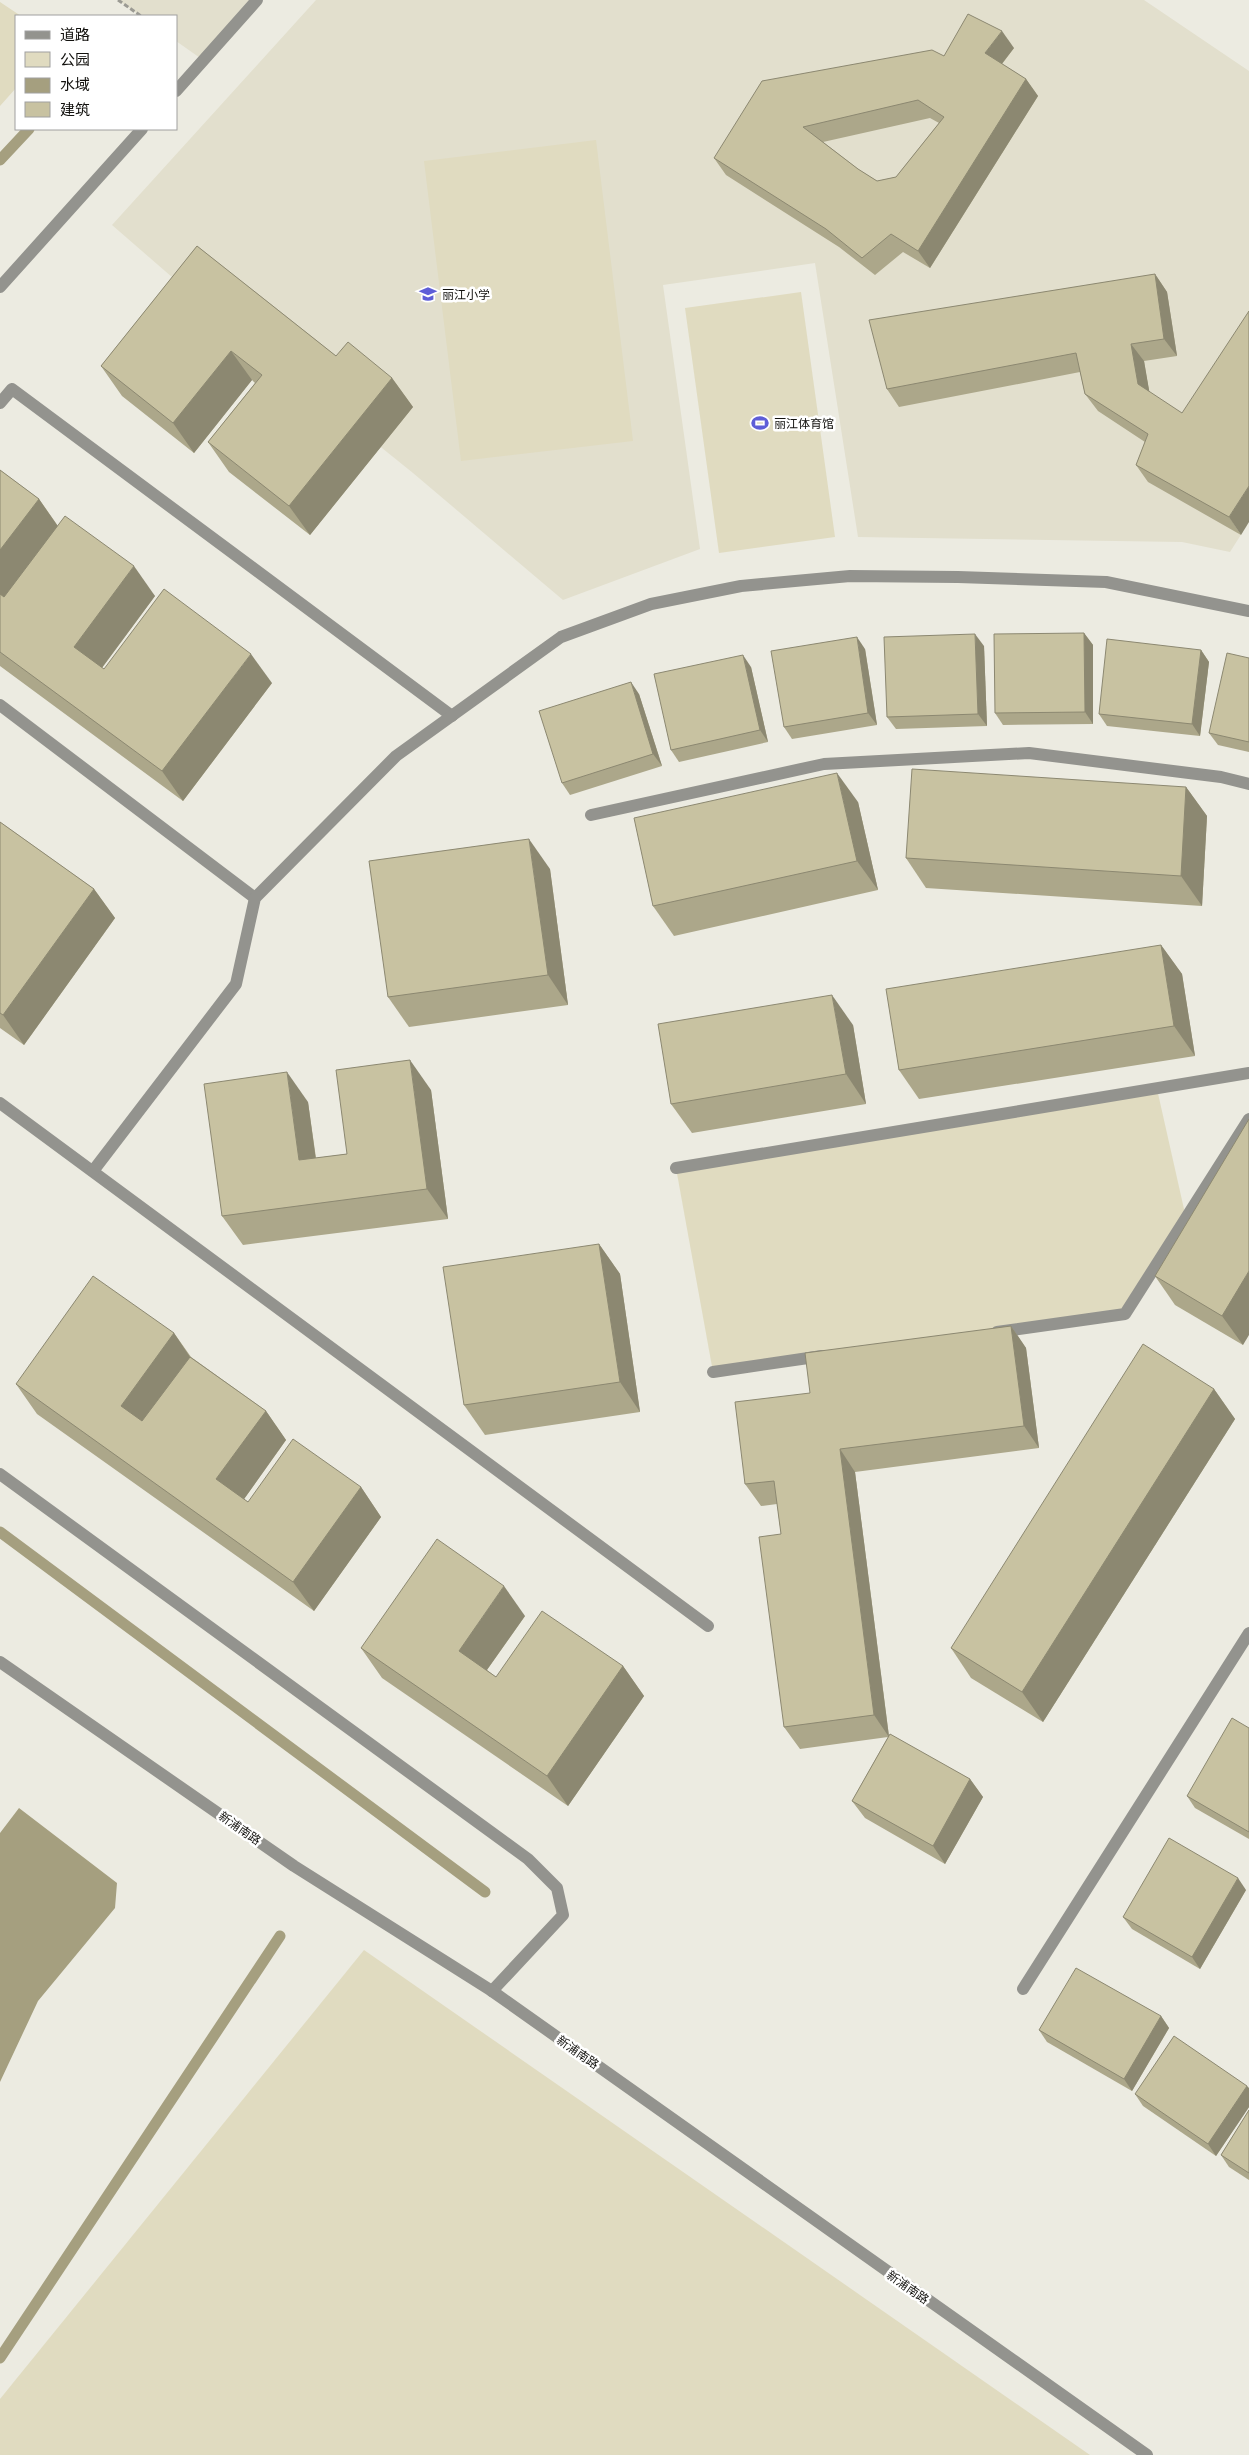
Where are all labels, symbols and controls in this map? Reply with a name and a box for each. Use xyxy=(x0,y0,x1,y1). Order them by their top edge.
legend xyxy=(15,15,178,130)
text: 道路 xyxy=(60,24,90,44)
text: 公园 xyxy=(60,49,90,69)
text: 水域 xyxy=(60,74,90,94)
text: 建筑 xyxy=(60,99,90,119)
school or university icon: 丽江小学 xyxy=(418,284,438,304)
place label: 丽江小学 xyxy=(442,286,490,303)
sports icon: 丽江体育馆 xyxy=(750,413,770,433)
place label: 丽江体育馆 xyxy=(774,415,834,432)
street label: 新浦南路 xyxy=(215,1807,265,1849)
street label: 新浦南路 xyxy=(553,2031,603,2073)
street label: 新浦南路 xyxy=(883,2266,933,2308)

